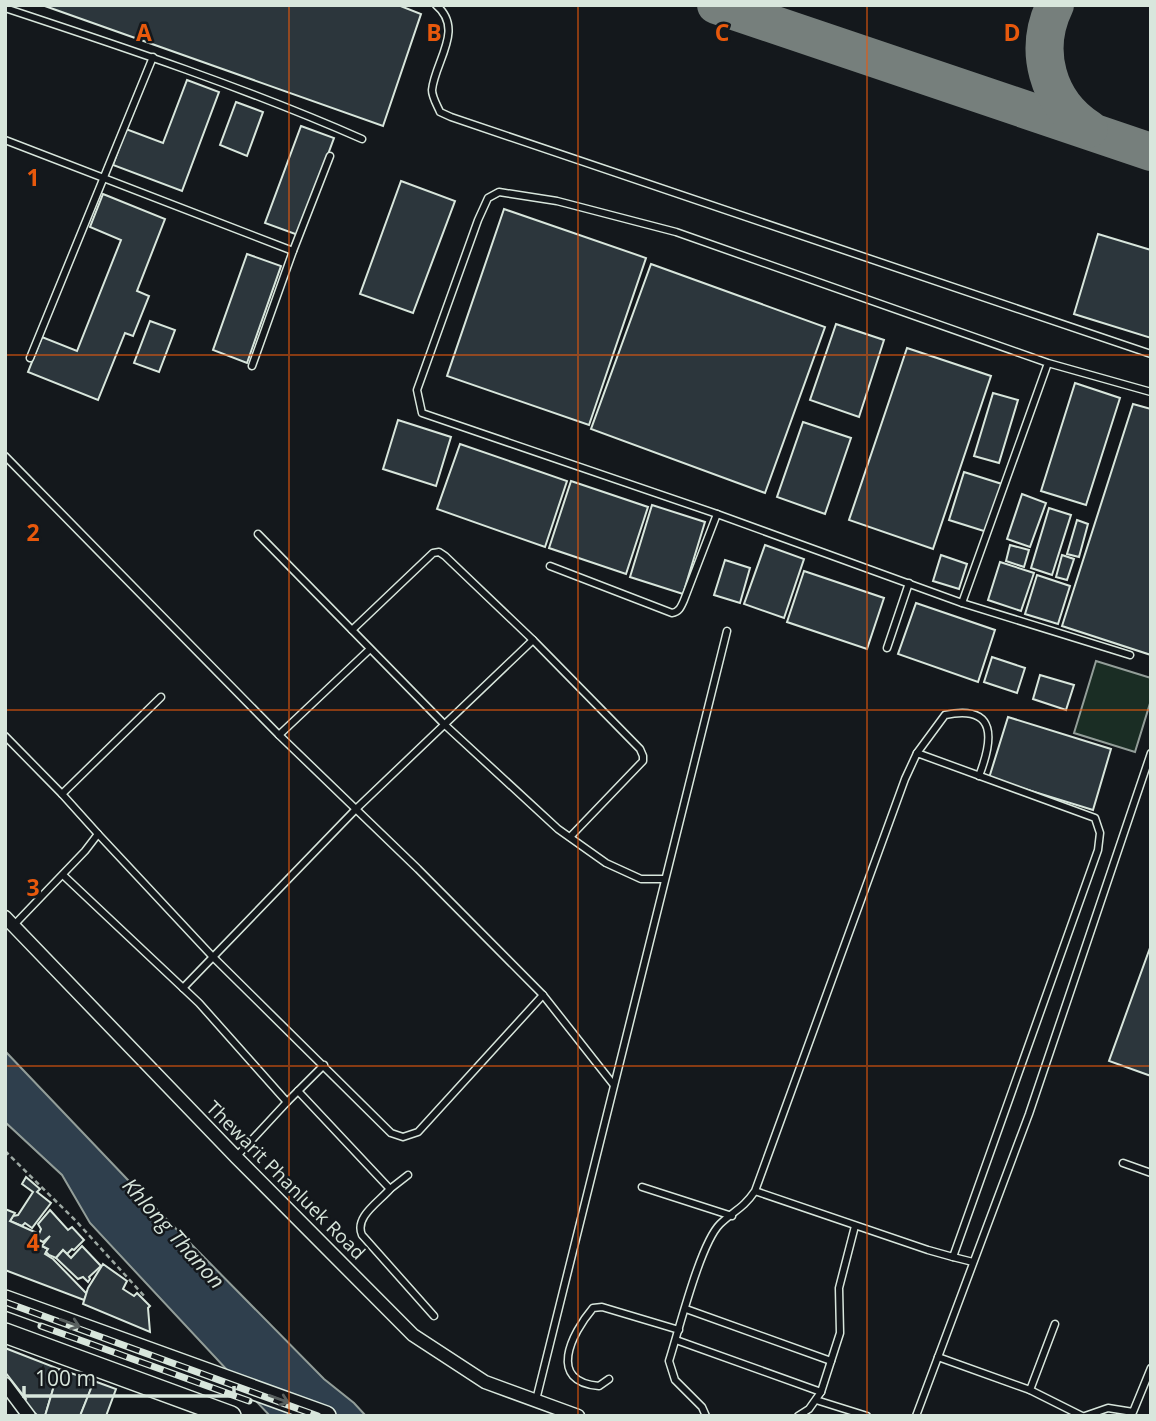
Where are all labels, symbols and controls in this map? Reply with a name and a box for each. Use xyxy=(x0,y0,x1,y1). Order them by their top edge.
text: A xyxy=(136,16,152,48)
text: B xyxy=(426,16,442,48)
text: C xyxy=(715,16,729,48)
text: D xyxy=(1003,16,1021,48)
text: 1 xyxy=(26,161,40,193)
text: 2 xyxy=(26,516,40,548)
text: 3 xyxy=(26,871,40,903)
street label: Thewarit Phanluek Road xyxy=(201,1095,371,1265)
water label: Khlong Thanon xyxy=(117,1172,231,1294)
text: 4 xyxy=(26,1226,40,1258)
one-way arrow xyxy=(58,1317,80,1330)
scale bar xyxy=(24,1354,234,1398)
text: 100 m xyxy=(35,1364,96,1392)
one-way arrow xyxy=(268,1393,290,1406)

